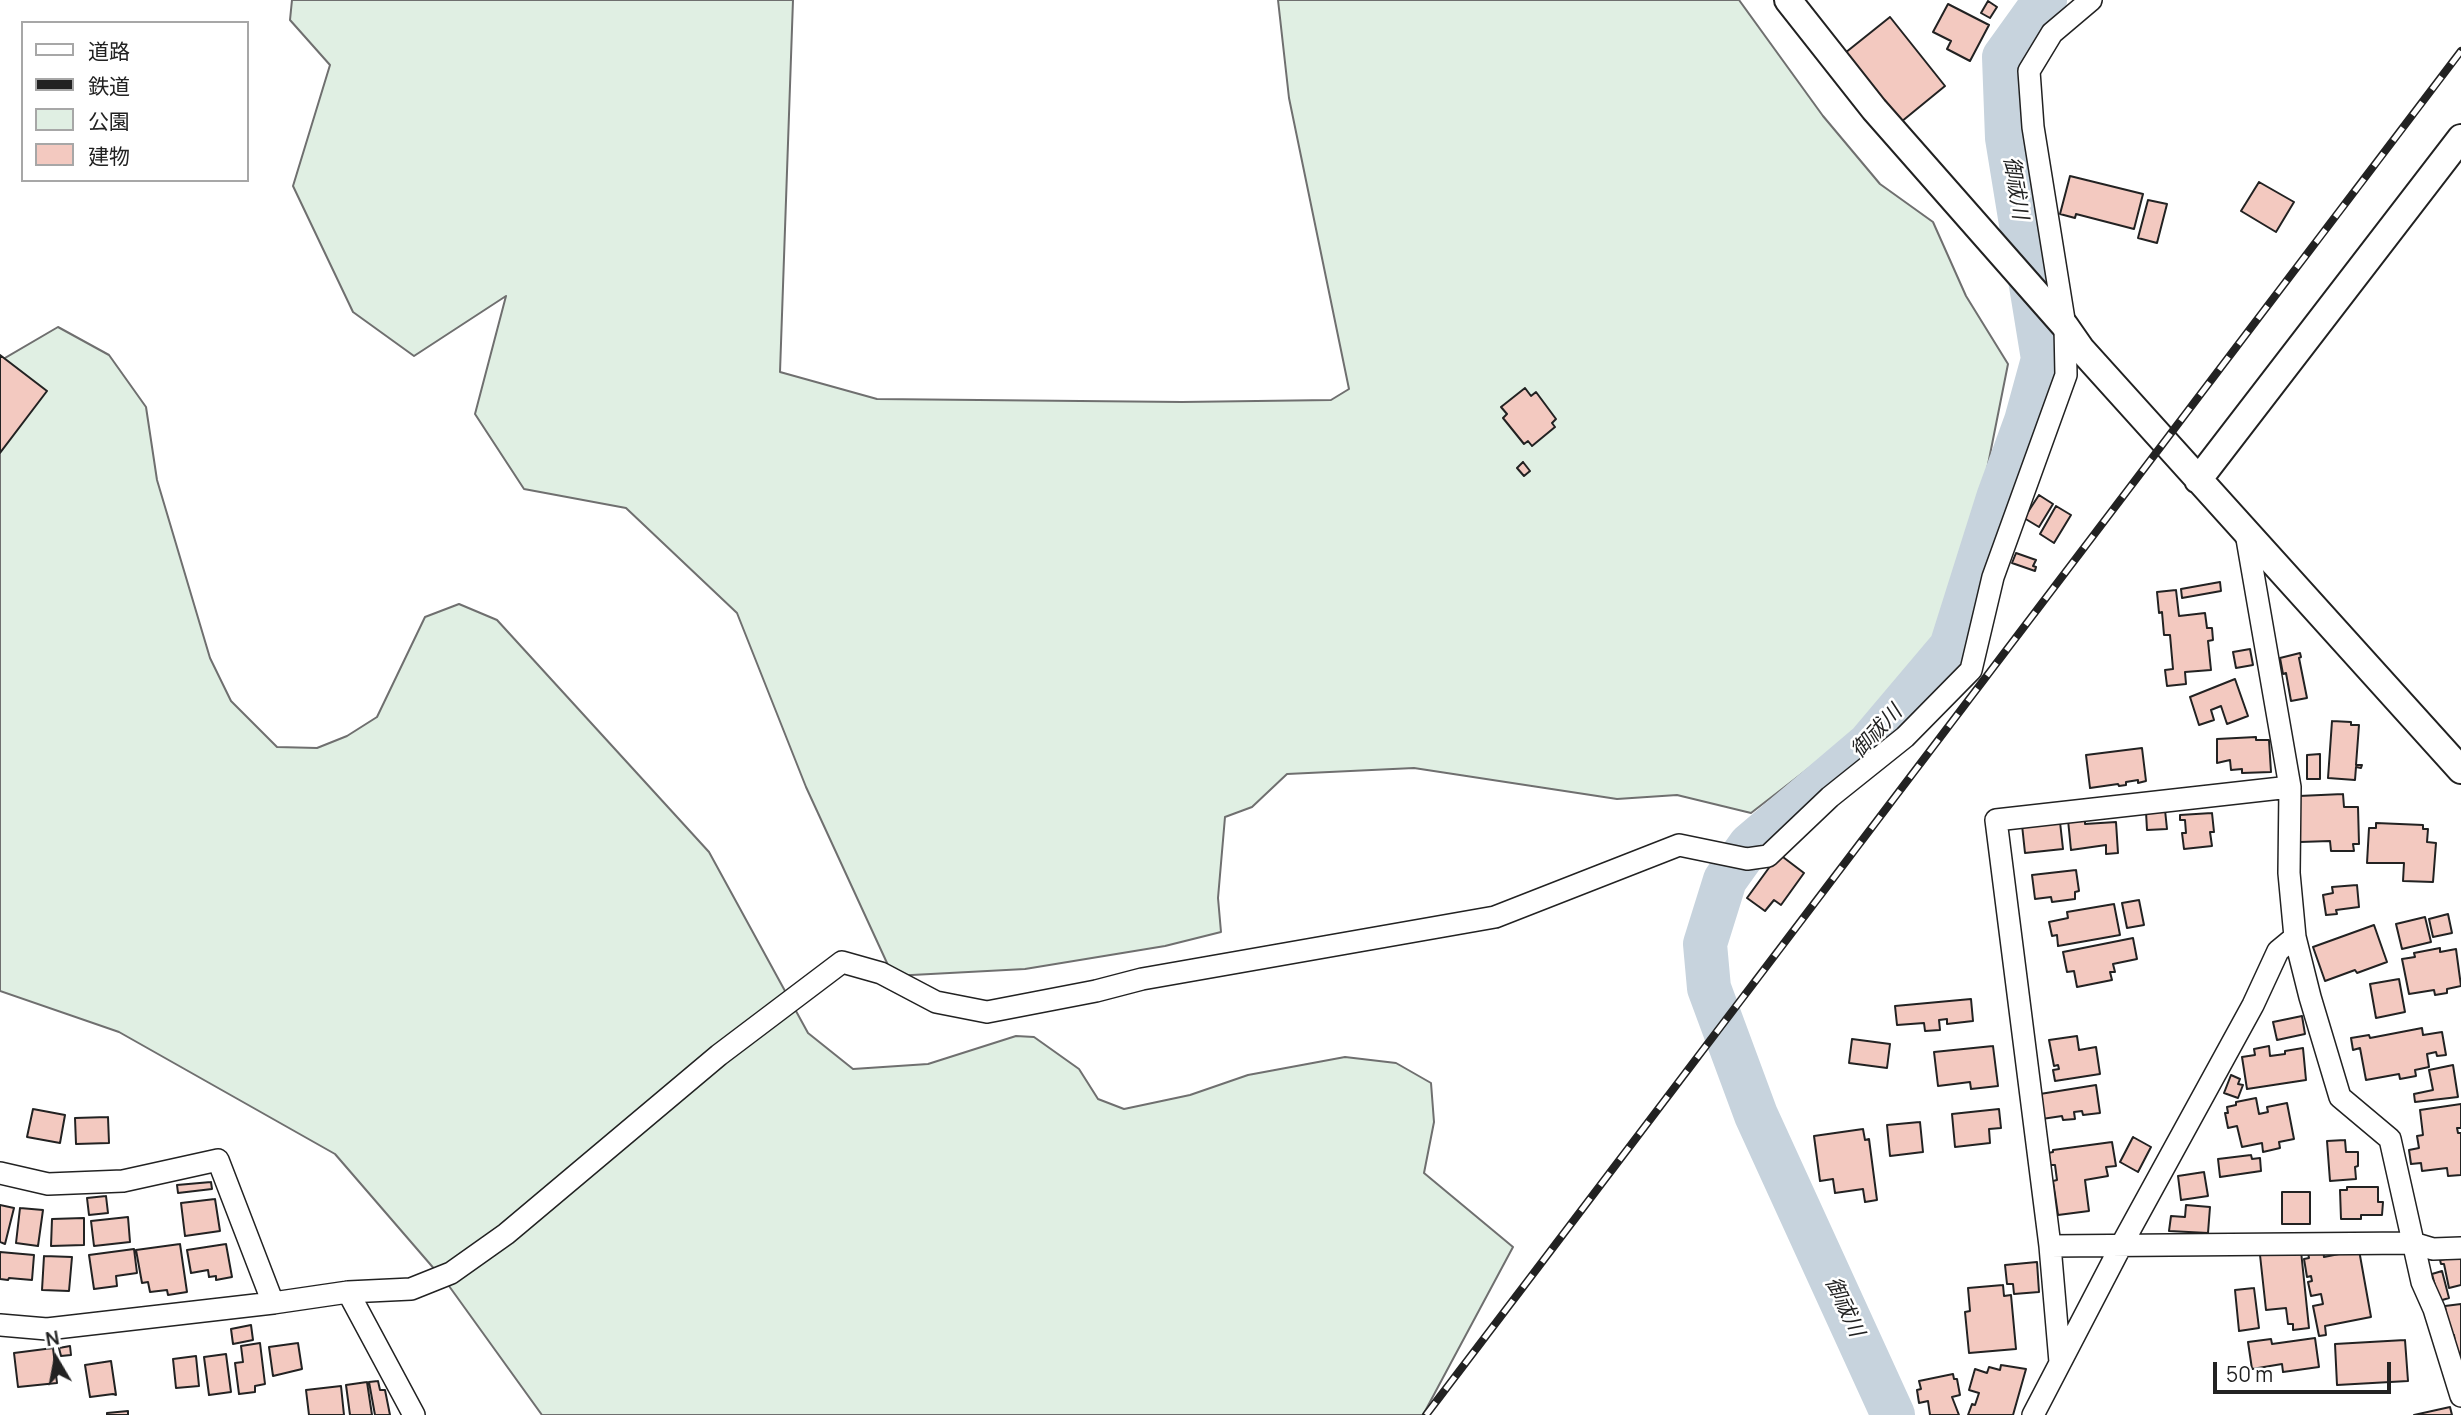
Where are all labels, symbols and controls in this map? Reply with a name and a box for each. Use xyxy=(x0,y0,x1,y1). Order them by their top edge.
legend xyxy=(21,21,248,182)
text: 道路 xyxy=(88,37,130,65)
text: 鉄道 xyxy=(88,72,130,100)
text: 公園 xyxy=(88,107,130,135)
text: 建物 xyxy=(88,142,130,170)
water label: 御祓川 xyxy=(1998,155,2032,221)
water label: 御祓川 xyxy=(1846,700,1908,764)
water label: 御祓川 xyxy=(1819,1273,1869,1341)
north arrow xyxy=(21,1324,91,1394)
text: N xyxy=(43,1324,61,1352)
scale bar xyxy=(2216,1348,2394,1392)
text: 50 m xyxy=(2226,1360,2273,1388)

